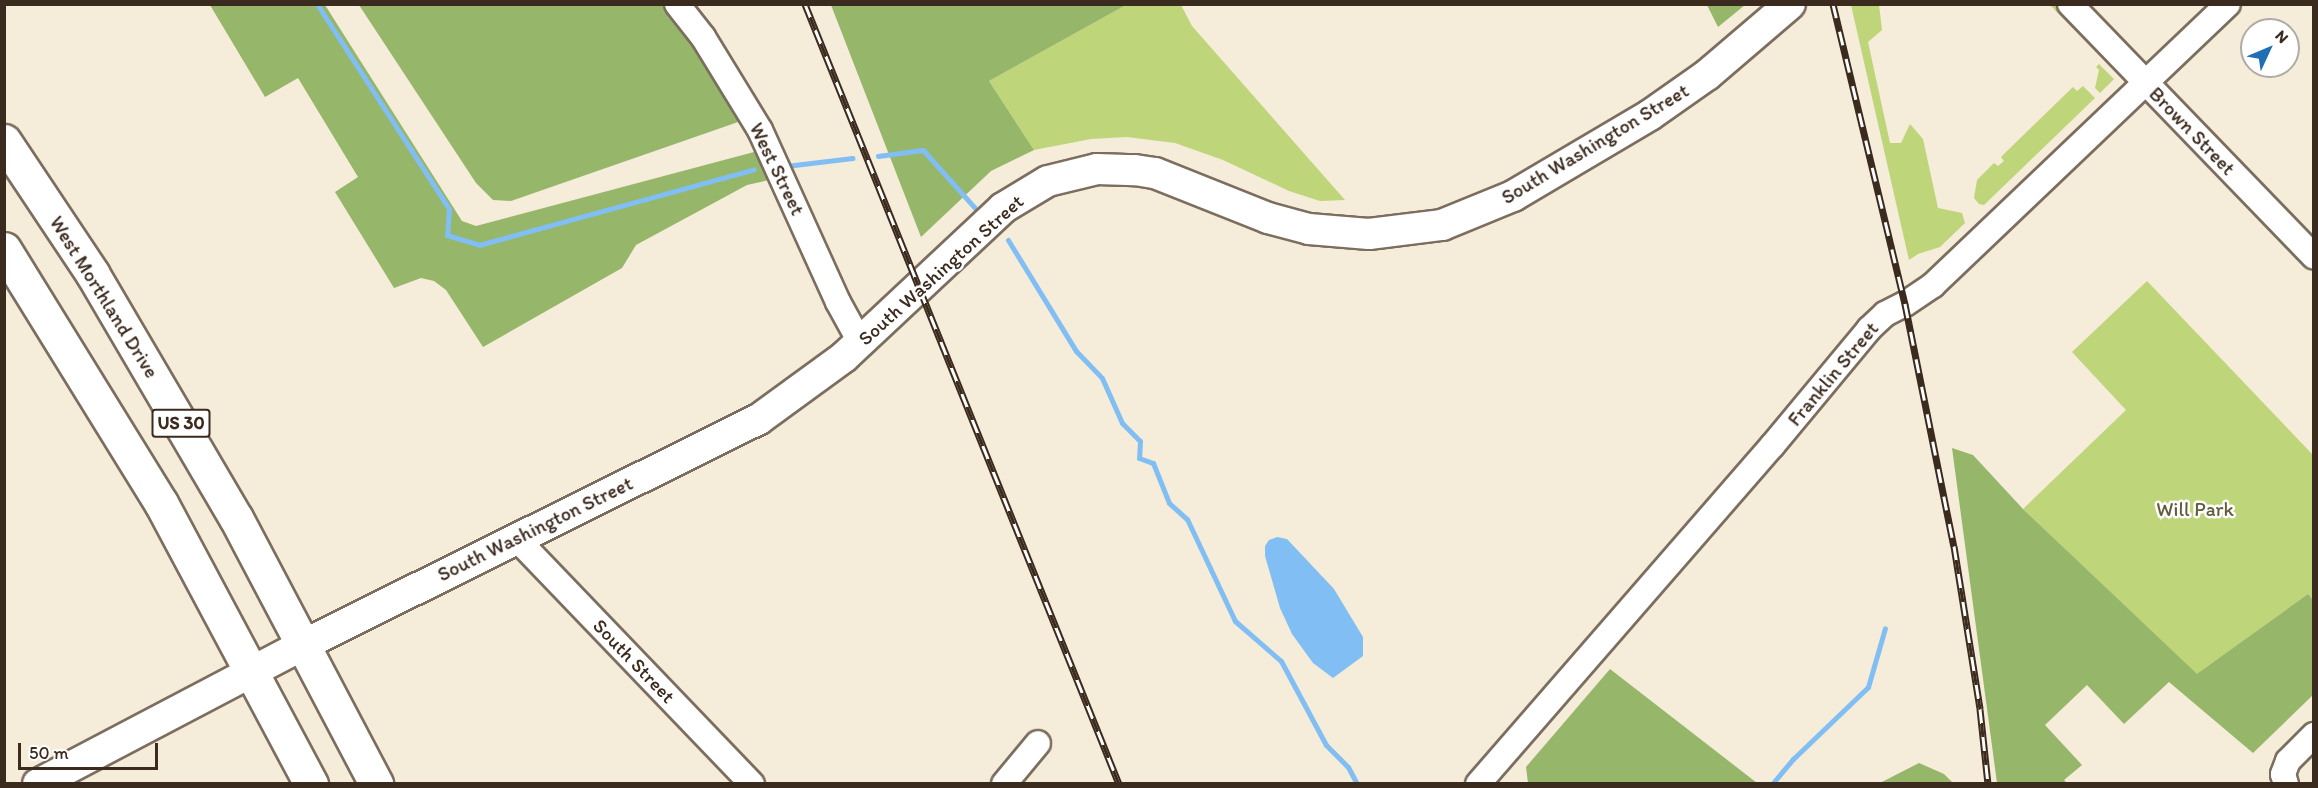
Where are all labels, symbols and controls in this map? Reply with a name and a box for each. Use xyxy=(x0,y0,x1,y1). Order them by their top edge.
north arrow xyxy=(2240,18,2300,78)
text: N xyxy=(2271,26,2292,47)
street label: South Washington Street xyxy=(1497,79,1693,209)
street label: Brown Street xyxy=(2144,82,2240,180)
street label: West Street xyxy=(744,119,810,219)
street label: South Washington Street xyxy=(854,190,1028,350)
street label: West Morthland Drive xyxy=(45,212,163,382)
street label: Franklin Street xyxy=(1783,317,1883,431)
road number: US 30 xyxy=(151,408,211,438)
street label: South Washington Street xyxy=(434,471,636,587)
park label: Will Park xyxy=(2156,497,2234,521)
street label: South Street xyxy=(588,614,680,708)
scale bar xyxy=(21,731,160,769)
text: 50 m xyxy=(29,742,69,764)

